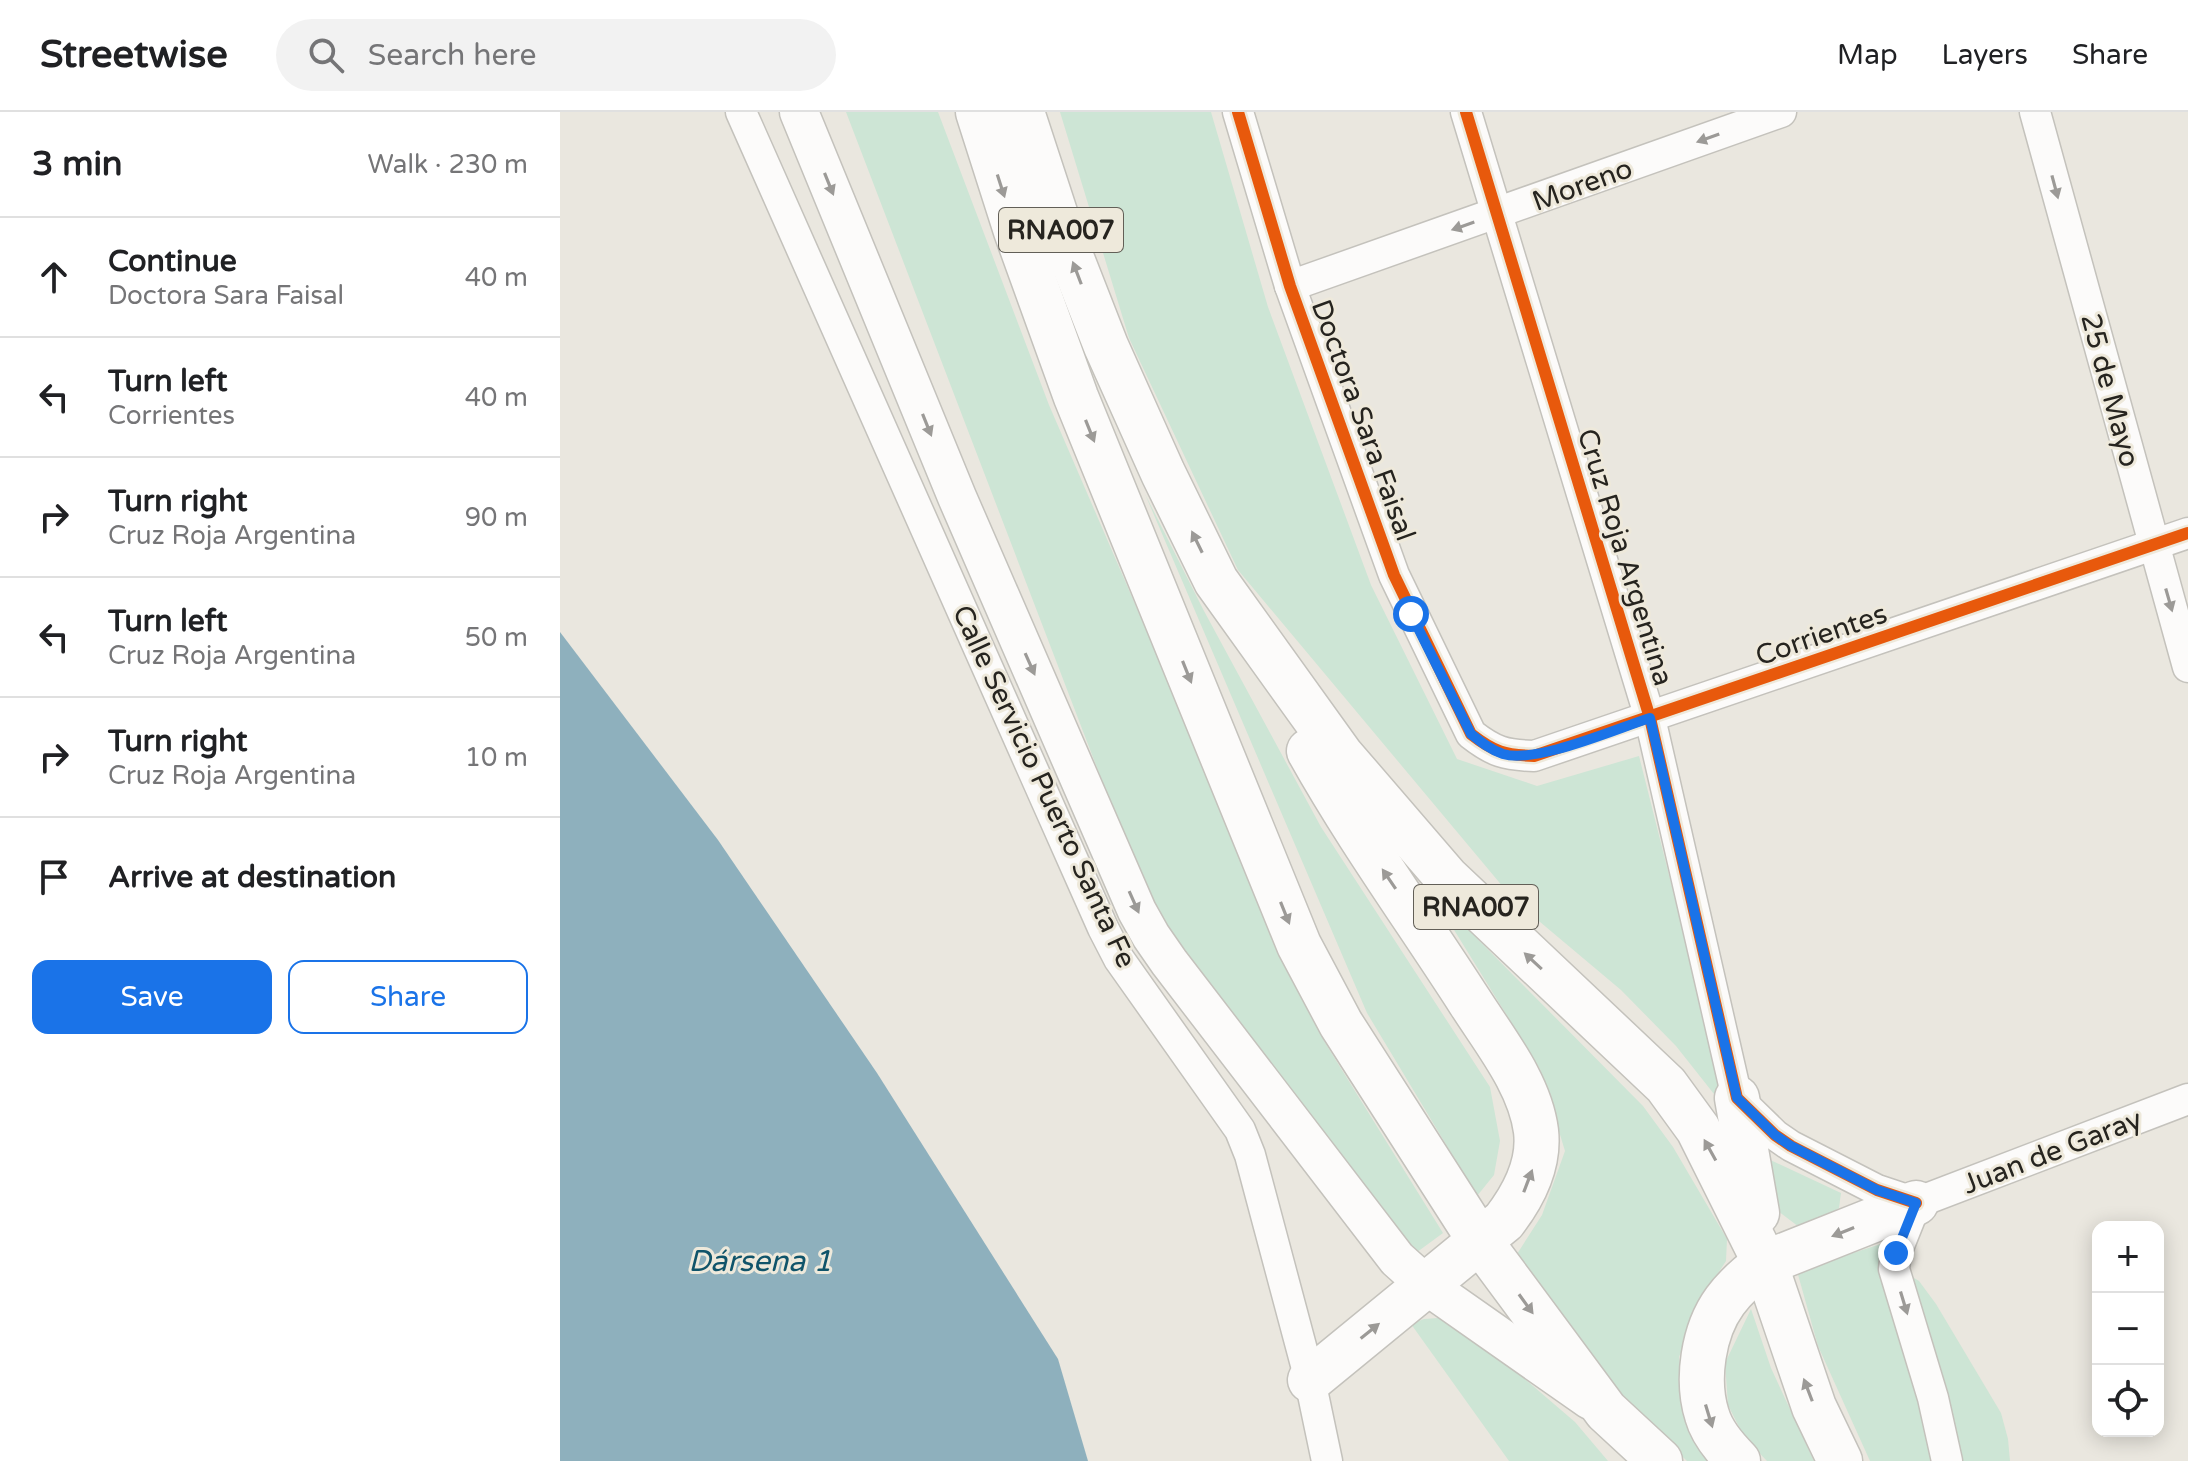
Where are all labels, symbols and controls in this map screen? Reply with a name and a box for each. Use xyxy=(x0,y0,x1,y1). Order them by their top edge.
search box xyxy=(276,19,836,91)
text: Streetwise xyxy=(40,32,228,78)
icon: search xyxy=(304,33,348,77)
text: Search here xyxy=(368,37,536,74)
text: Map xyxy=(1837,38,1898,72)
text: Layers xyxy=(1942,38,2028,72)
text: Share xyxy=(2072,38,2148,72)
one-way arrow xyxy=(1696,133,1720,145)
text: 3 min xyxy=(32,144,123,185)
text: Walk · 230 m xyxy=(368,149,528,180)
street label: Moreno xyxy=(1528,151,1637,219)
one-way arrow xyxy=(823,172,836,196)
one-way arrow xyxy=(996,175,1008,199)
one-way arrow xyxy=(2050,175,2062,200)
road number: RNA007 xyxy=(999,208,1123,252)
one-way arrow xyxy=(1451,221,1475,233)
text: Continue xyxy=(108,243,237,280)
icon: ahead xyxy=(32,255,76,299)
one-way arrow xyxy=(1070,261,1083,285)
text: 40 m xyxy=(465,262,528,293)
text: Doctora Sara Faisal xyxy=(108,280,344,311)
street label: Doctora Sara Faisal xyxy=(1304,295,1423,546)
street label: 25 de Mayo xyxy=(2073,310,2147,471)
text: Turn left xyxy=(108,363,227,400)
icon: left xyxy=(32,375,76,419)
text: 40 m xyxy=(465,382,528,413)
text: Corrientes xyxy=(108,400,235,431)
one-way arrow xyxy=(921,413,934,437)
one-way arrow xyxy=(1083,419,1096,443)
street label: Cruz Roja Argentina xyxy=(1570,425,1680,690)
text: Turn right xyxy=(108,483,248,520)
icon: right xyxy=(32,495,76,539)
text: 90 m xyxy=(465,502,528,533)
text: Cruz Roja Argentina xyxy=(108,520,356,551)
one-way arrow xyxy=(1190,530,1204,554)
one-way arrow xyxy=(2163,588,2176,612)
route start xyxy=(1393,596,1429,632)
street label: Corrientes xyxy=(1751,597,1892,673)
street label: Calle Servicio Puerto Santa Fe xyxy=(945,600,1143,973)
text: Turn left xyxy=(108,603,227,640)
icon: left xyxy=(32,615,76,659)
text: 50 m xyxy=(465,622,528,653)
text: Cruz Roja Argentina xyxy=(108,640,356,671)
one-way arrow xyxy=(1023,652,1036,676)
one-way arrow xyxy=(1180,660,1193,684)
text: Turn right xyxy=(108,723,248,760)
icon: right xyxy=(32,735,76,779)
text: 10 m xyxy=(465,742,528,773)
text: Cruz Roja Argentina xyxy=(108,760,356,791)
icon: arrive xyxy=(32,855,76,899)
text: Arrive at destination xyxy=(108,859,396,896)
one-way arrow xyxy=(1382,868,1397,890)
road number: RNA007 xyxy=(1414,885,1538,929)
one-way arrow xyxy=(1127,890,1140,914)
one-way arrow xyxy=(1279,901,1292,925)
one-way arrow xyxy=(1524,953,1543,971)
button: Save xyxy=(32,960,272,1034)
button: Share xyxy=(288,960,528,1034)
street label: Juan de Garay xyxy=(1958,1102,2147,1202)
one-way arrow xyxy=(1703,1139,1717,1161)
one-way arrow xyxy=(1522,1169,1535,1193)
map controls xyxy=(2092,1221,2164,1437)
button: + xyxy=(2092,1221,2164,1293)
one-way arrow xyxy=(1831,1226,1855,1239)
route end xyxy=(1878,1235,1914,1271)
water label: Dársena 1 xyxy=(688,1243,832,1280)
one-way arrow xyxy=(1898,1292,1911,1316)
one-way arrow xyxy=(1518,1293,1534,1315)
button: − xyxy=(2092,1293,2164,1365)
one-way arrow xyxy=(1360,1323,1380,1339)
button: locate xyxy=(2092,1365,2164,1437)
one-way arrow xyxy=(1801,1378,1814,1402)
one-way arrow xyxy=(1703,1404,1716,1428)

